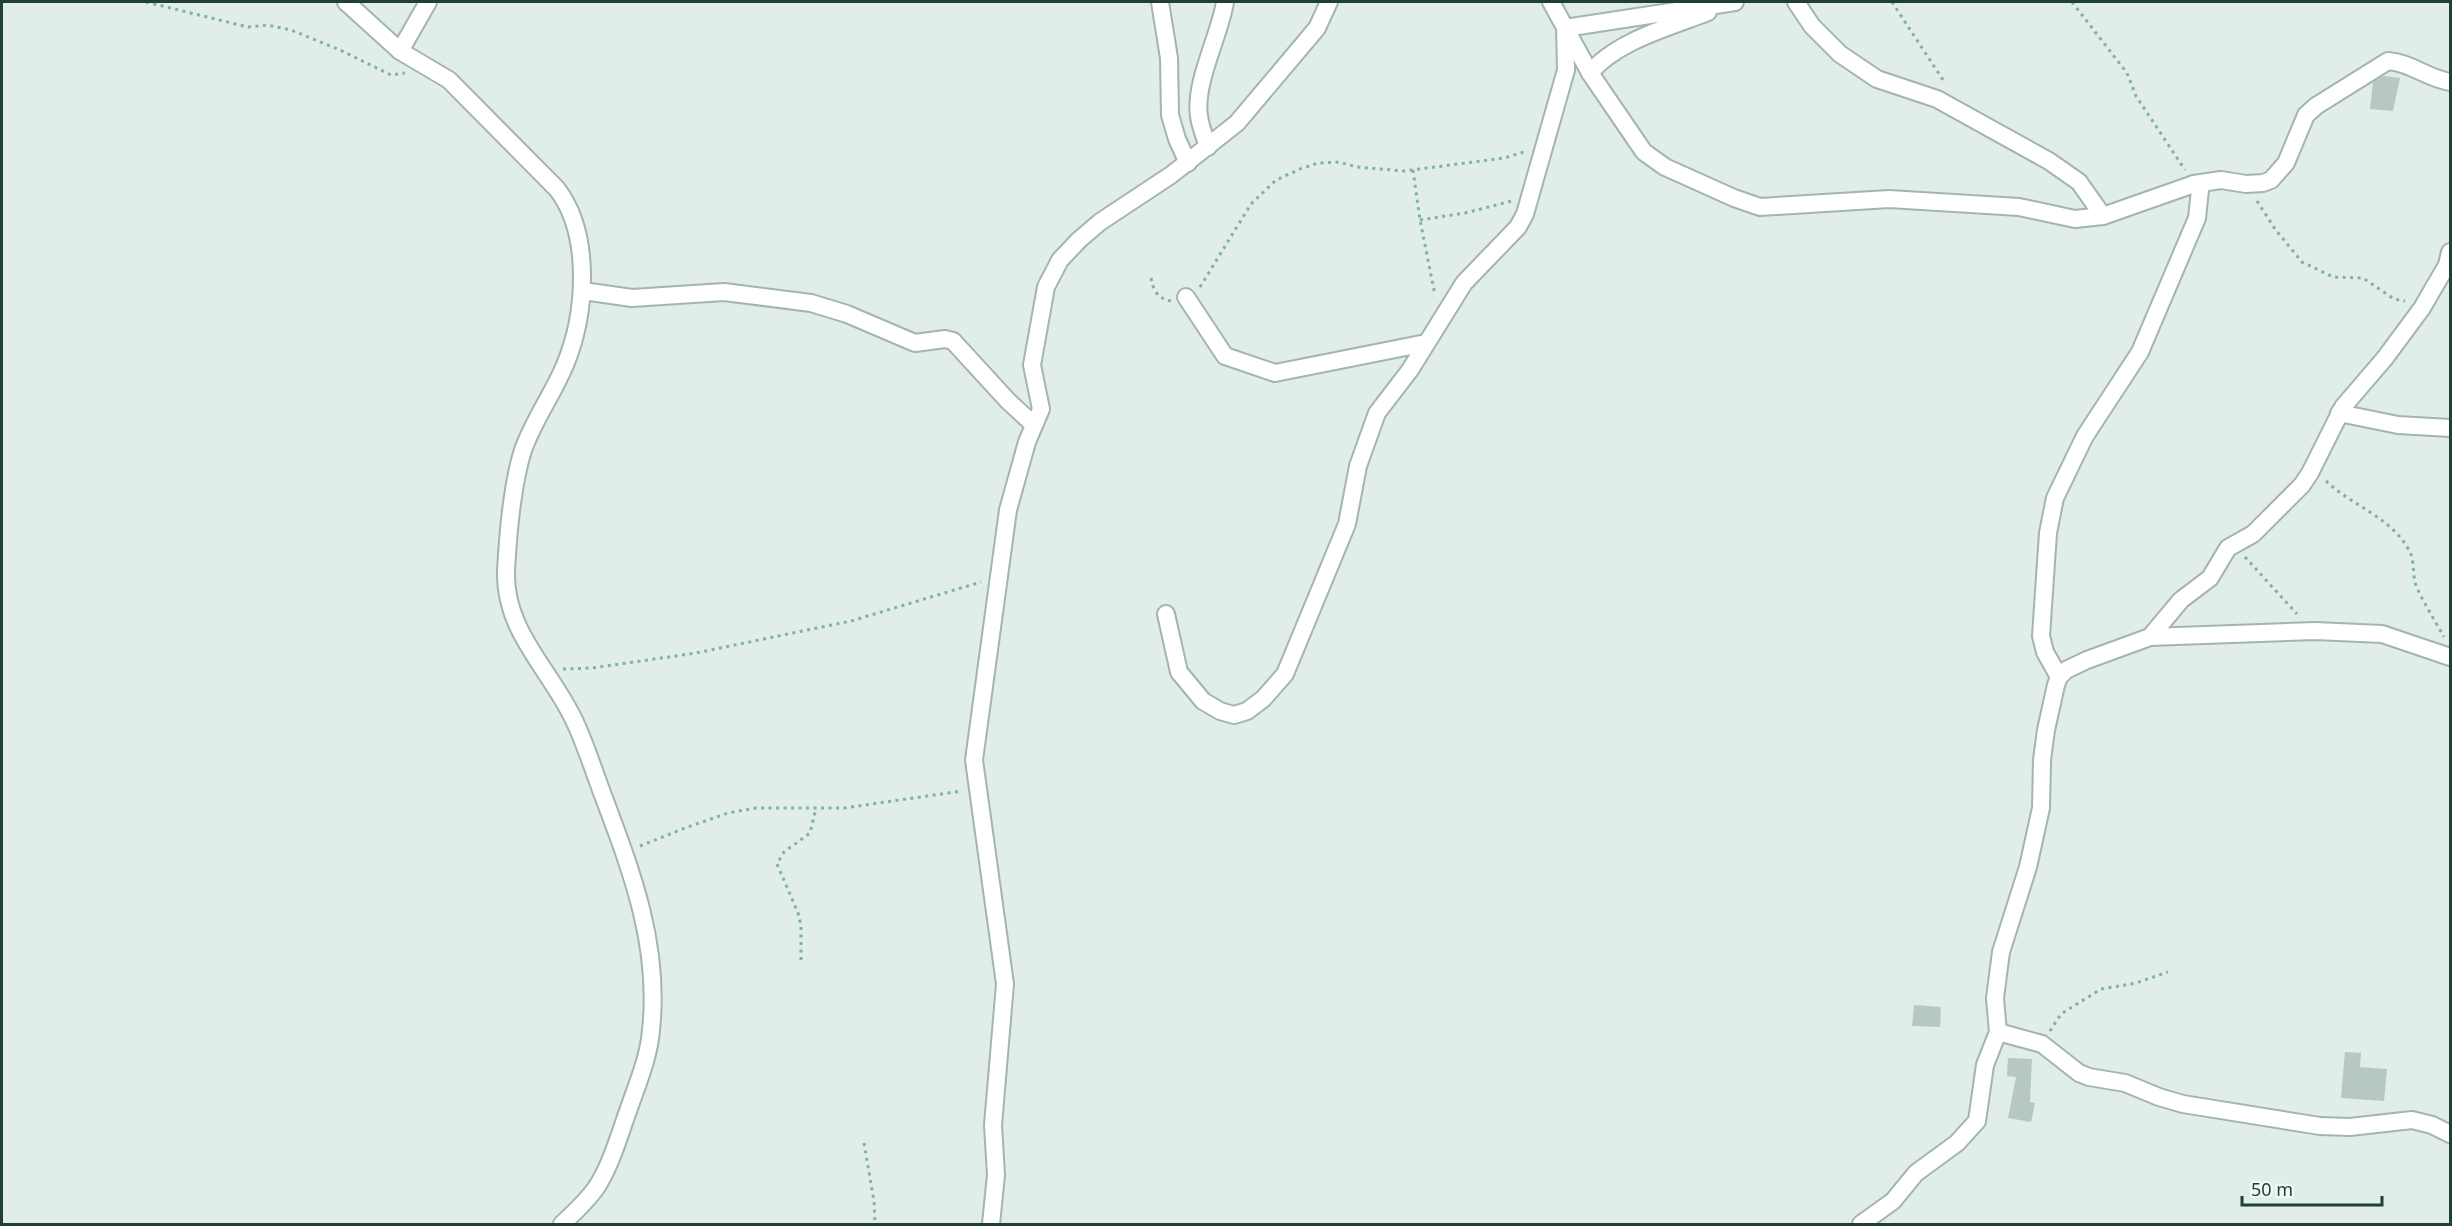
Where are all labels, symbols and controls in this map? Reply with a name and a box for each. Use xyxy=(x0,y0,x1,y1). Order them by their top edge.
scale bar xyxy=(2242,1169,2382,1207)
text: 50 m xyxy=(2251,1177,2293,1201)

